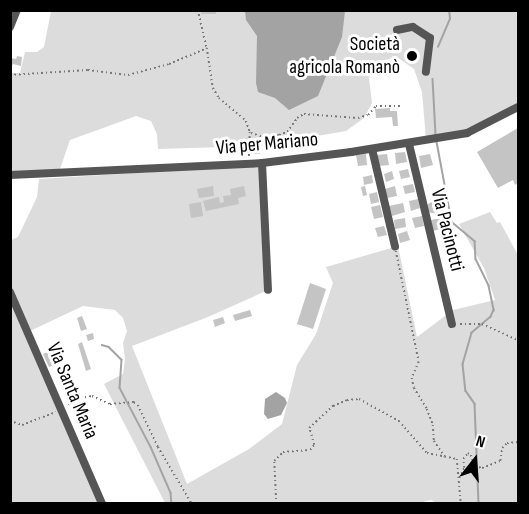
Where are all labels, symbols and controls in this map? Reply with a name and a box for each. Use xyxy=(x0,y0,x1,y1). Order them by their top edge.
place label: Società agricola Romanò xyxy=(289,33,400,80)
marker: Società agricola Romanò xyxy=(405,49,419,63)
street label: Via per Mariano xyxy=(215,128,319,160)
street label: Via Pacinotti xyxy=(425,186,469,274)
street label: Via Santa Maria xyxy=(41,339,103,443)
north arrow xyxy=(445,430,505,490)
text: N xyxy=(474,432,487,453)

